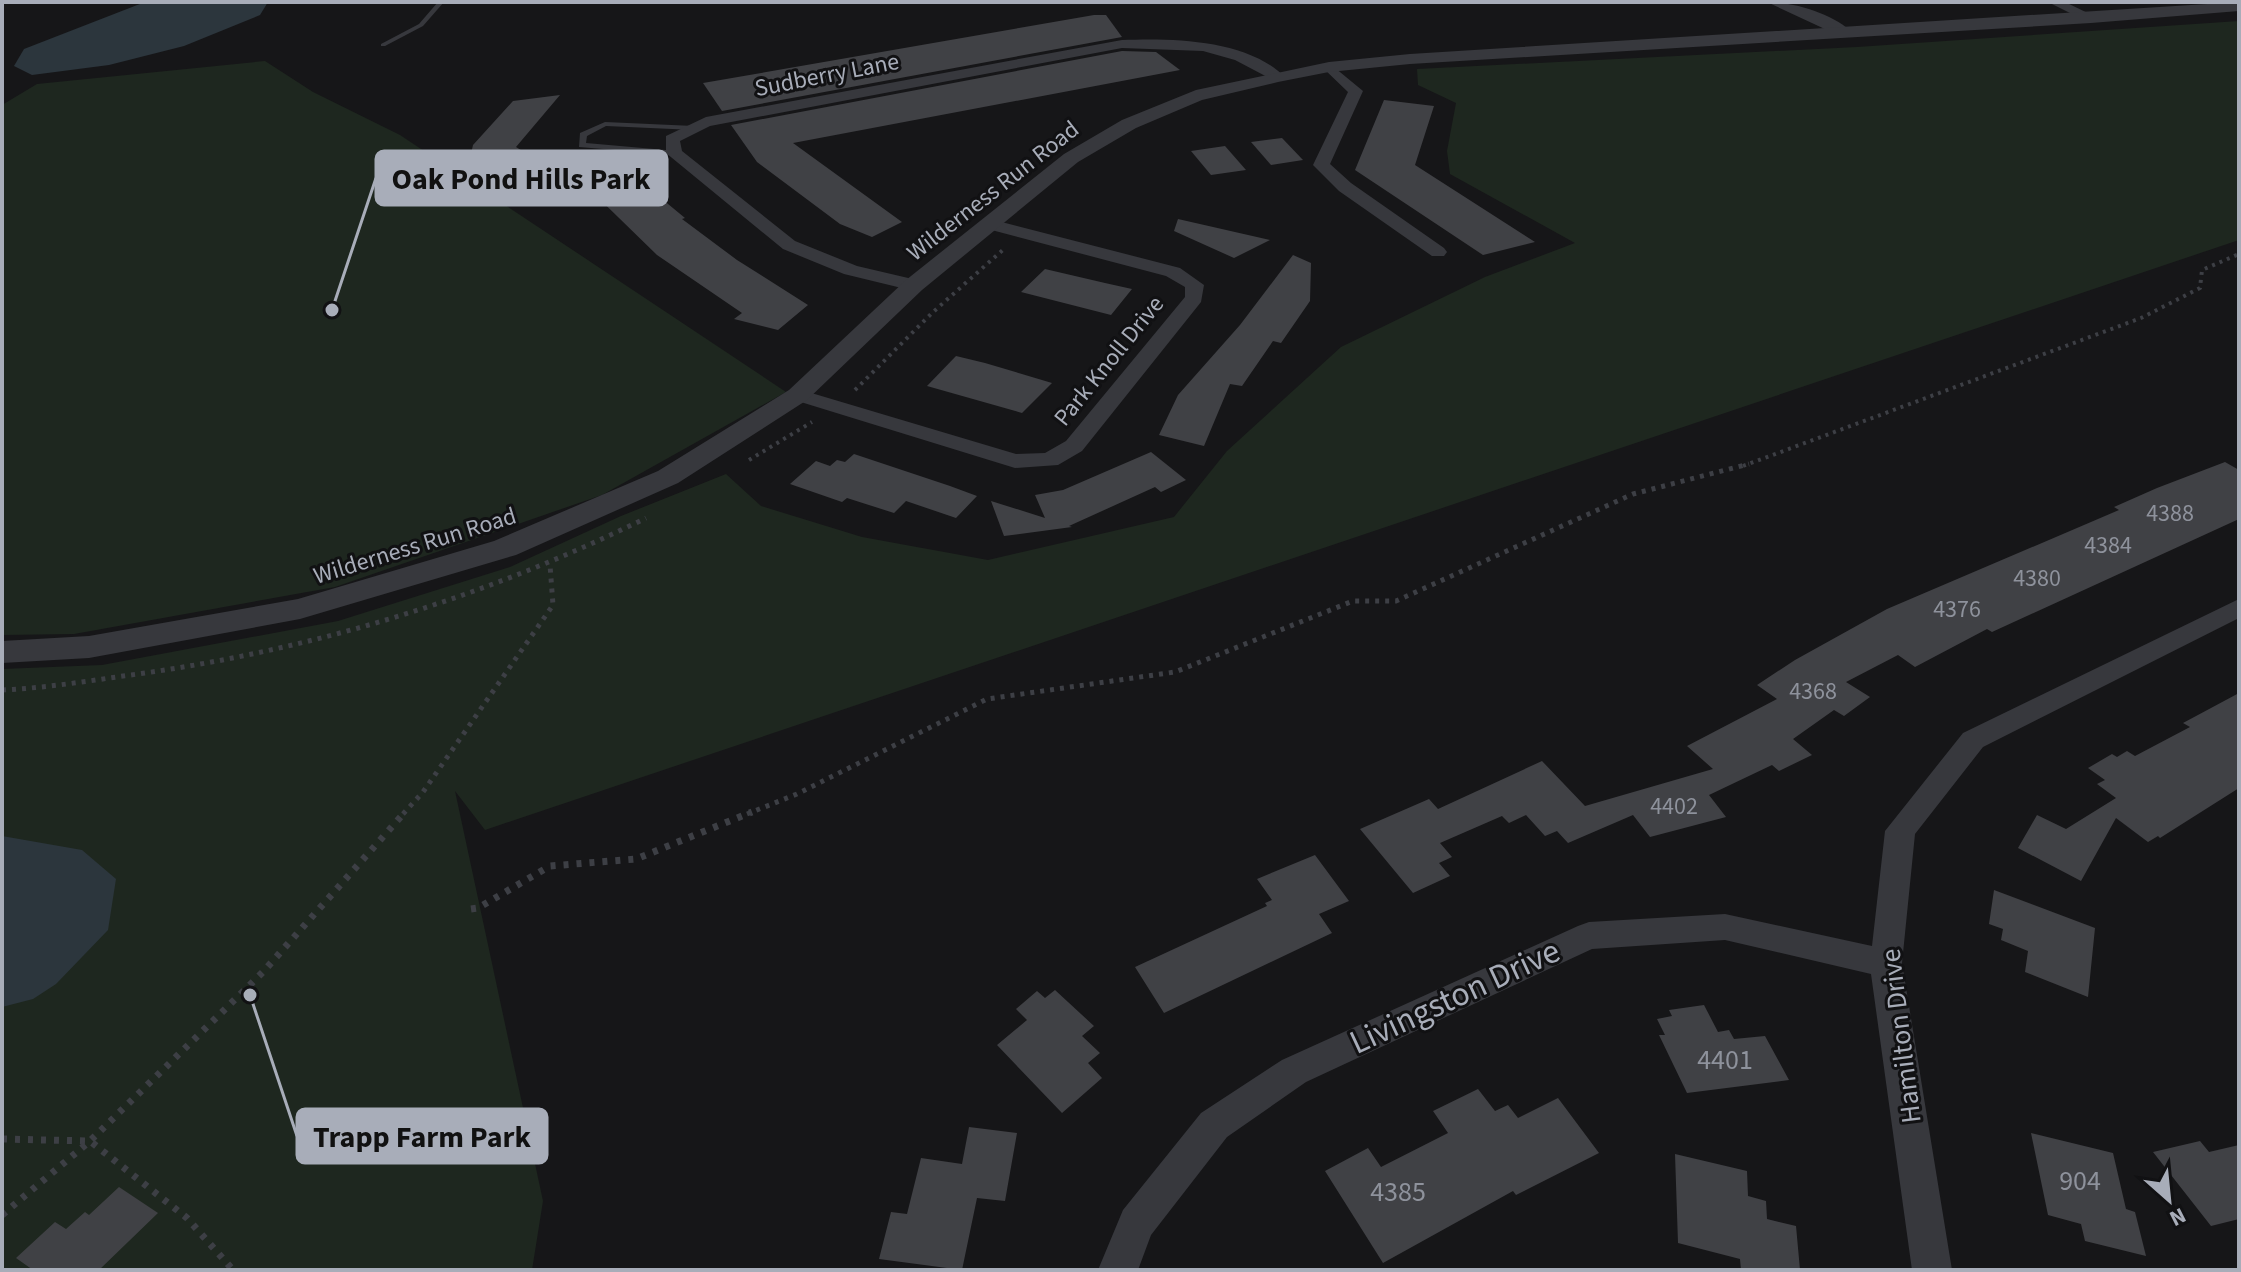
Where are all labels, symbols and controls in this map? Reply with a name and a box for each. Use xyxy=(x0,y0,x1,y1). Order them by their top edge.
street label: Sudberry Lane xyxy=(752,44,902,106)
street label: Wilderness Run Road xyxy=(899,112,1087,270)
callout: Oak Pond Hills Park xyxy=(376,151,667,205)
text: Oak Pond Hills Park xyxy=(391,158,651,201)
street label: Park Knoll Drive xyxy=(1045,288,1173,434)
house number: 4388 xyxy=(2146,496,2194,531)
street label: Wilderness Run Road xyxy=(309,498,521,594)
house number: 4384 xyxy=(2084,528,2132,563)
house number: 4380 xyxy=(2013,561,2061,596)
house number: 4376 xyxy=(1933,592,1981,627)
house number: 4368 xyxy=(1789,674,1837,709)
house number: 4402 xyxy=(1650,789,1698,824)
street label: Livingston Drive xyxy=(1342,927,1568,1067)
street label: Hamilton Drive xyxy=(1870,946,1932,1126)
house number: 4401 xyxy=(1697,1040,1753,1080)
callout: Trapp Farm Park xyxy=(297,1109,547,1163)
text: Trapp Farm Park xyxy=(313,1116,531,1159)
north arrow xyxy=(2129,1160,2209,1240)
house number: 904 xyxy=(2059,1161,2101,1201)
house number: 4385 xyxy=(1370,1172,1426,1212)
text: N xyxy=(2164,1199,2191,1235)

